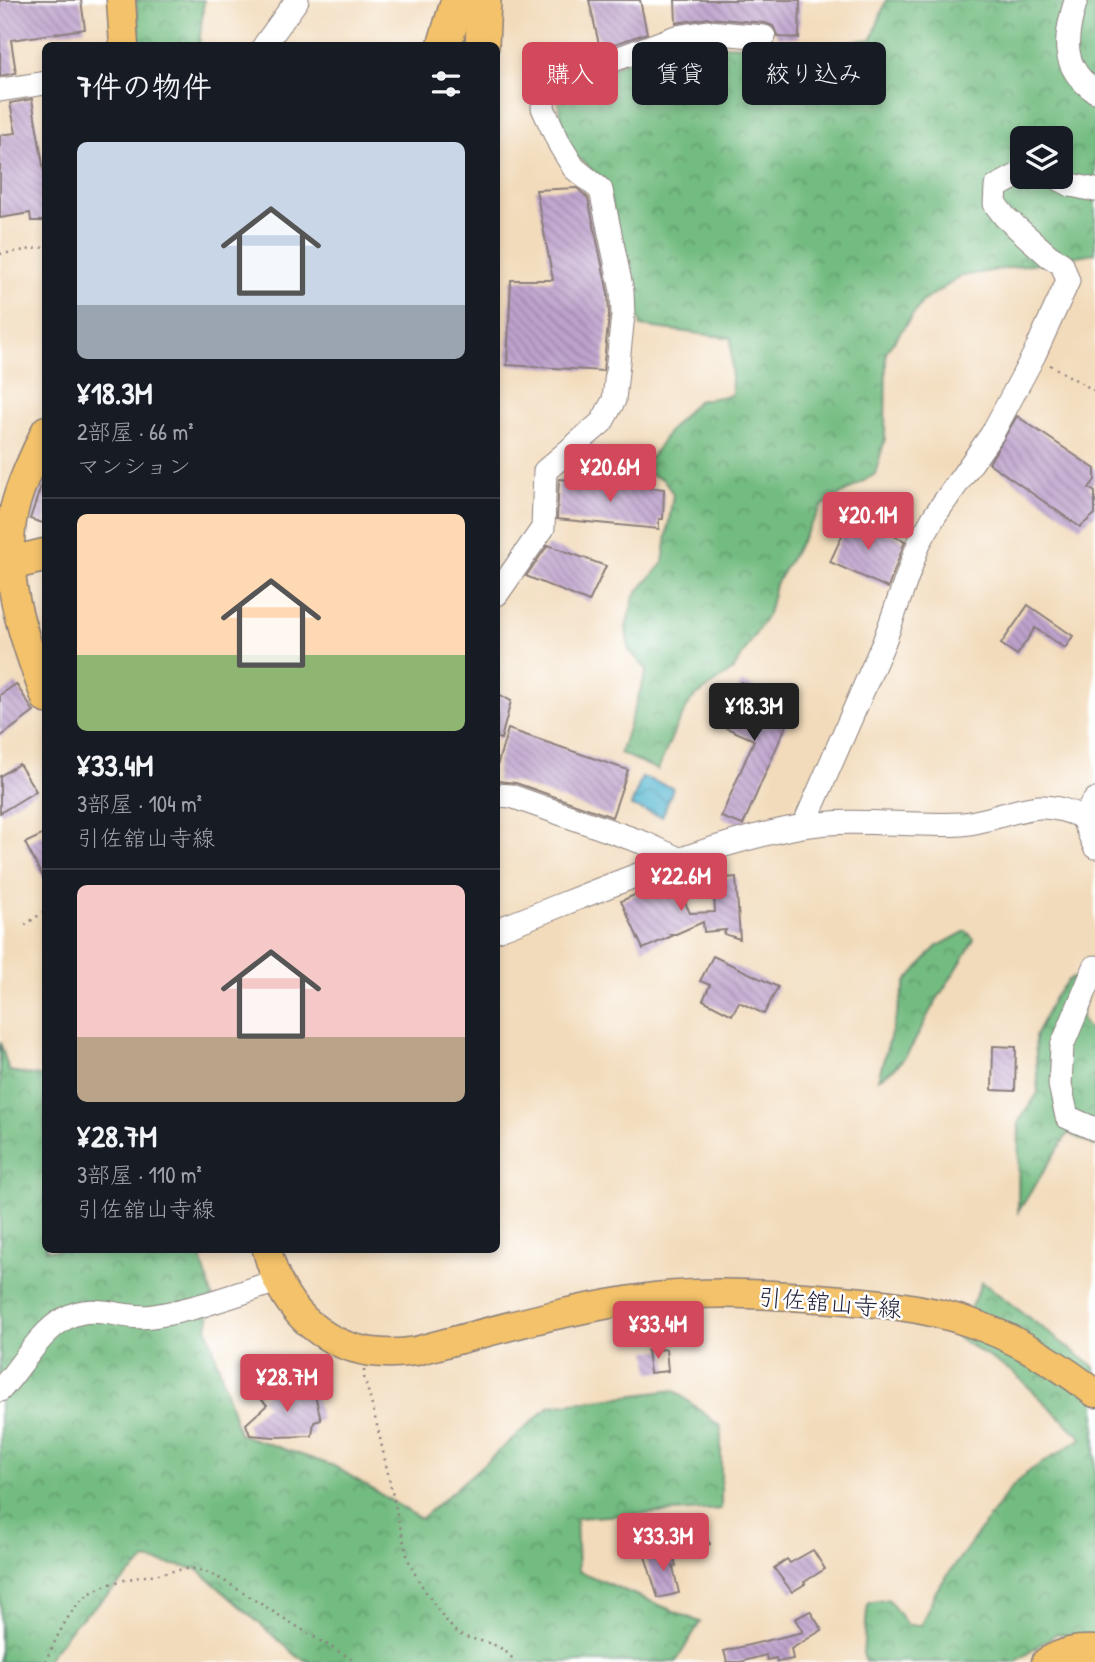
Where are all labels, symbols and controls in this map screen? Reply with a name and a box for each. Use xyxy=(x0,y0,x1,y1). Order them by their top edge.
chip: 購入 xyxy=(522,42,618,105)
chip: 賃貸 xyxy=(632,42,728,105)
chip: 絞り込み xyxy=(742,42,886,105)
icon: filters xyxy=(427,65,465,103)
text: 7件の物件 xyxy=(77,66,212,106)
map controls xyxy=(1010,126,1073,189)
button: layers xyxy=(1010,126,1073,189)
icon: home xyxy=(208,188,334,314)
text: ¥18.3M xyxy=(77,373,153,413)
text: 2部屋 · 66 m² xyxy=(77,416,194,447)
pin: ¥20.6M xyxy=(553,444,667,504)
text: マンション xyxy=(77,450,191,481)
text: ¥20.6M xyxy=(580,451,640,482)
pin: ¥20.1M xyxy=(811,492,925,552)
text: ¥20.1M xyxy=(839,499,897,530)
icon: home xyxy=(208,560,334,686)
pin: ¥18.3M xyxy=(697,684,811,743)
text: ¥18.3M xyxy=(725,690,783,721)
text: ¥33.4M xyxy=(77,745,153,785)
text: 3部屋 · 104 m² xyxy=(77,788,202,819)
text: 引佐舘山寺線 xyxy=(77,822,215,853)
pin: ¥22.6M xyxy=(624,853,738,913)
text: ¥22.6M xyxy=(651,860,711,891)
icon: home xyxy=(208,931,334,1057)
text: ¥28.7M xyxy=(77,1116,157,1156)
text: 3部屋 · 110 m² xyxy=(77,1159,202,1190)
text: 引佐舘山寺線 xyxy=(77,1193,215,1224)
street label: 引佐舘山寺線 xyxy=(757,1280,903,1324)
pin: ¥33.4M xyxy=(601,1302,715,1361)
text: ¥33.4M xyxy=(629,1308,687,1339)
pin: ¥28.7M xyxy=(230,1354,344,1414)
text: ¥28.7M xyxy=(256,1361,318,1392)
pin: ¥33.3M xyxy=(606,1514,720,1573)
text: ¥33.3M xyxy=(633,1520,693,1551)

